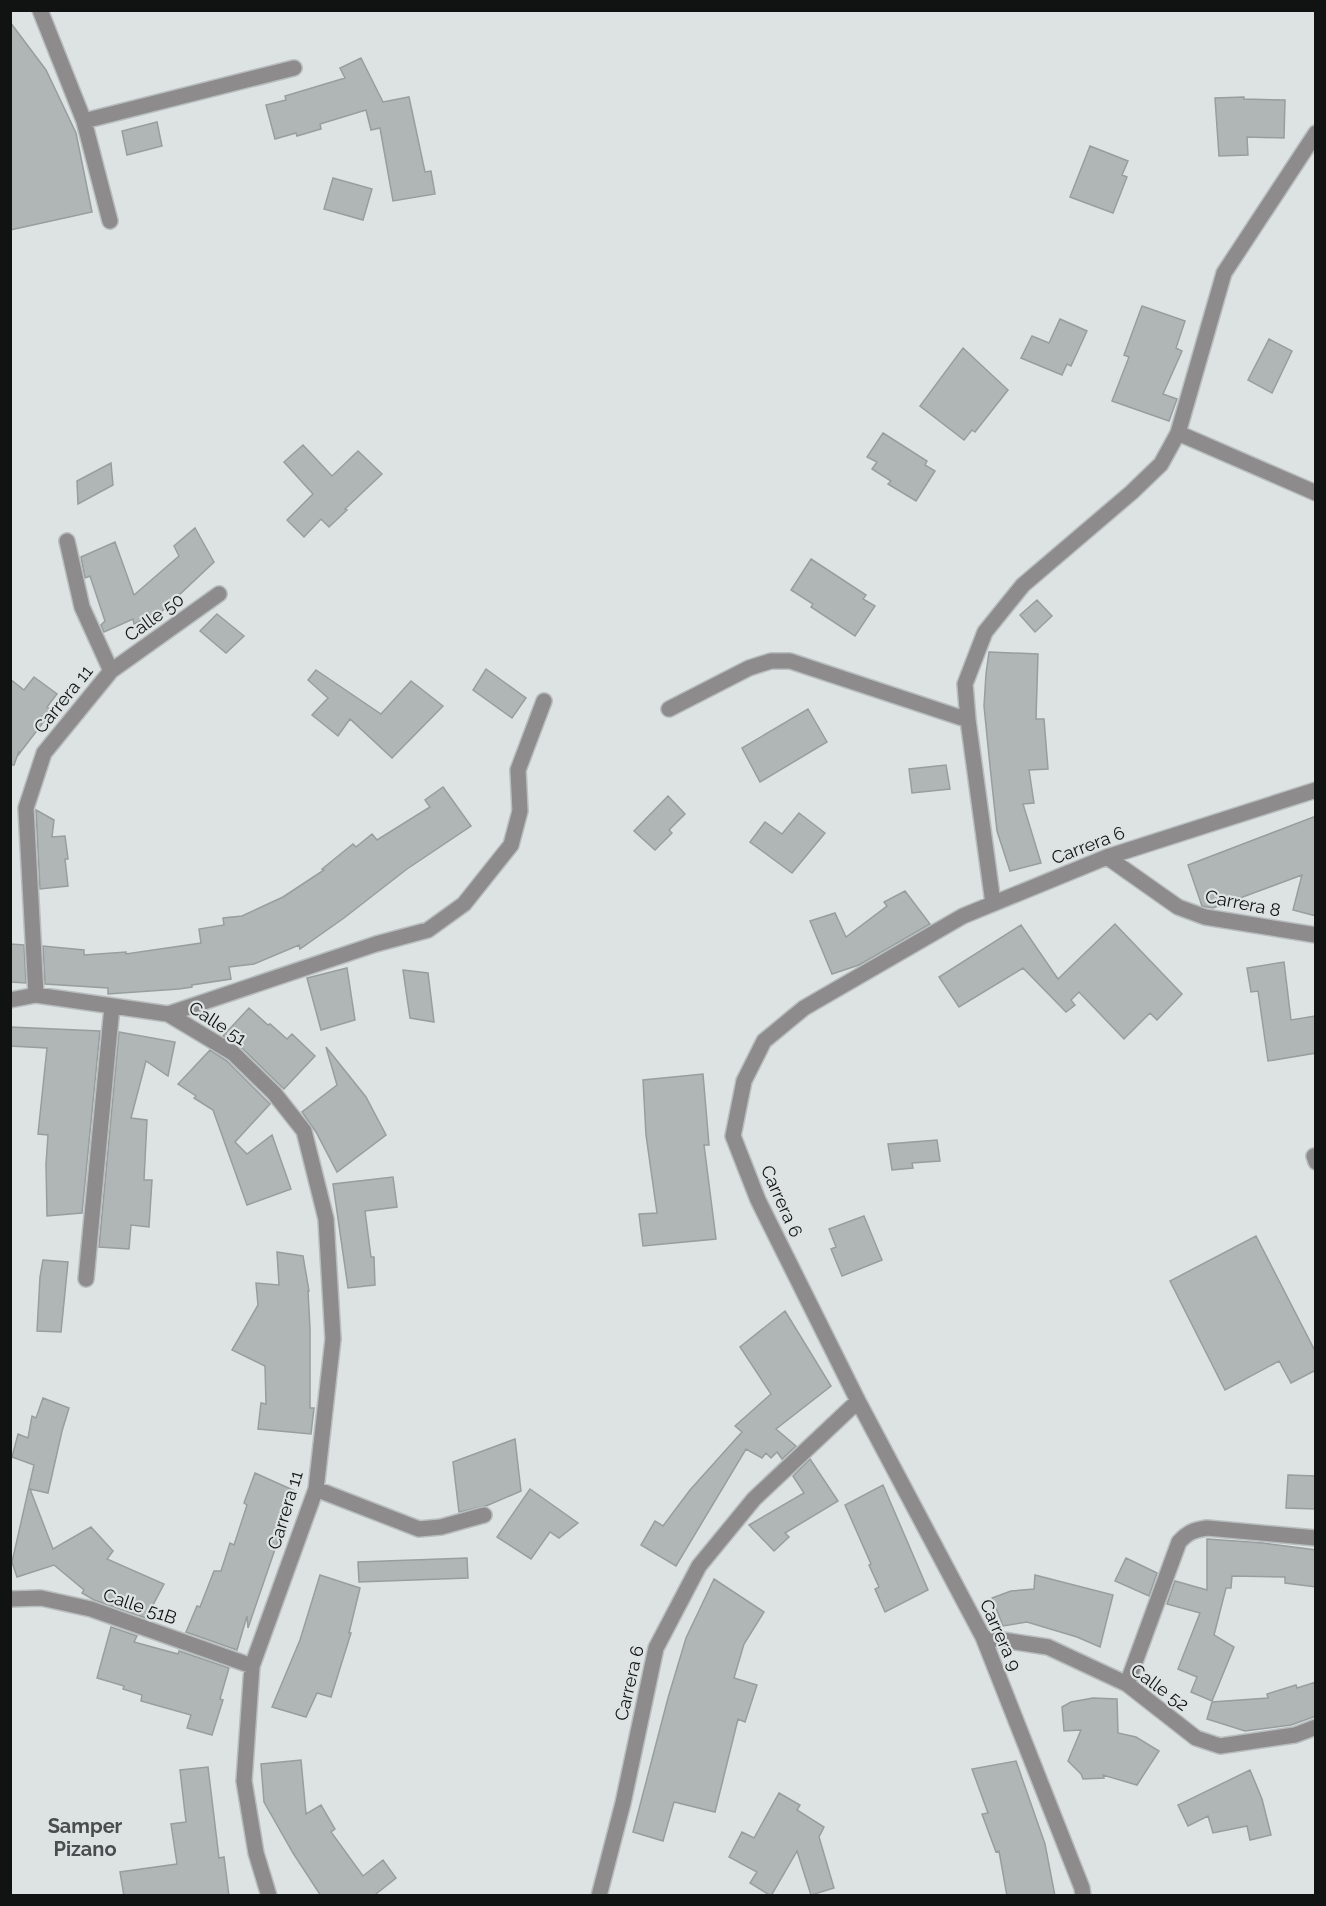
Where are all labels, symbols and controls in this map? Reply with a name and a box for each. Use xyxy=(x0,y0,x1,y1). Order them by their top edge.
street label: Calle 50 xyxy=(120,589,188,645)
street label: Carrera 11 xyxy=(29,661,97,737)
street label: Carrera 6 xyxy=(1048,821,1128,869)
street label: Carrera 8 xyxy=(1203,885,1283,921)
street label: Calle 51 xyxy=(185,997,251,1050)
street label: Carrera 6 xyxy=(757,1162,807,1240)
street label: Carrera 11 xyxy=(263,1468,307,1552)
street label: Calle 51B xyxy=(100,1584,180,1628)
street label: Carrera 9 xyxy=(976,1596,1026,1674)
street label: Carrera 6 xyxy=(610,1643,648,1723)
street label: Calle 52 xyxy=(1127,1659,1193,1715)
district label: Samper Pizano xyxy=(48,1814,123,1861)

